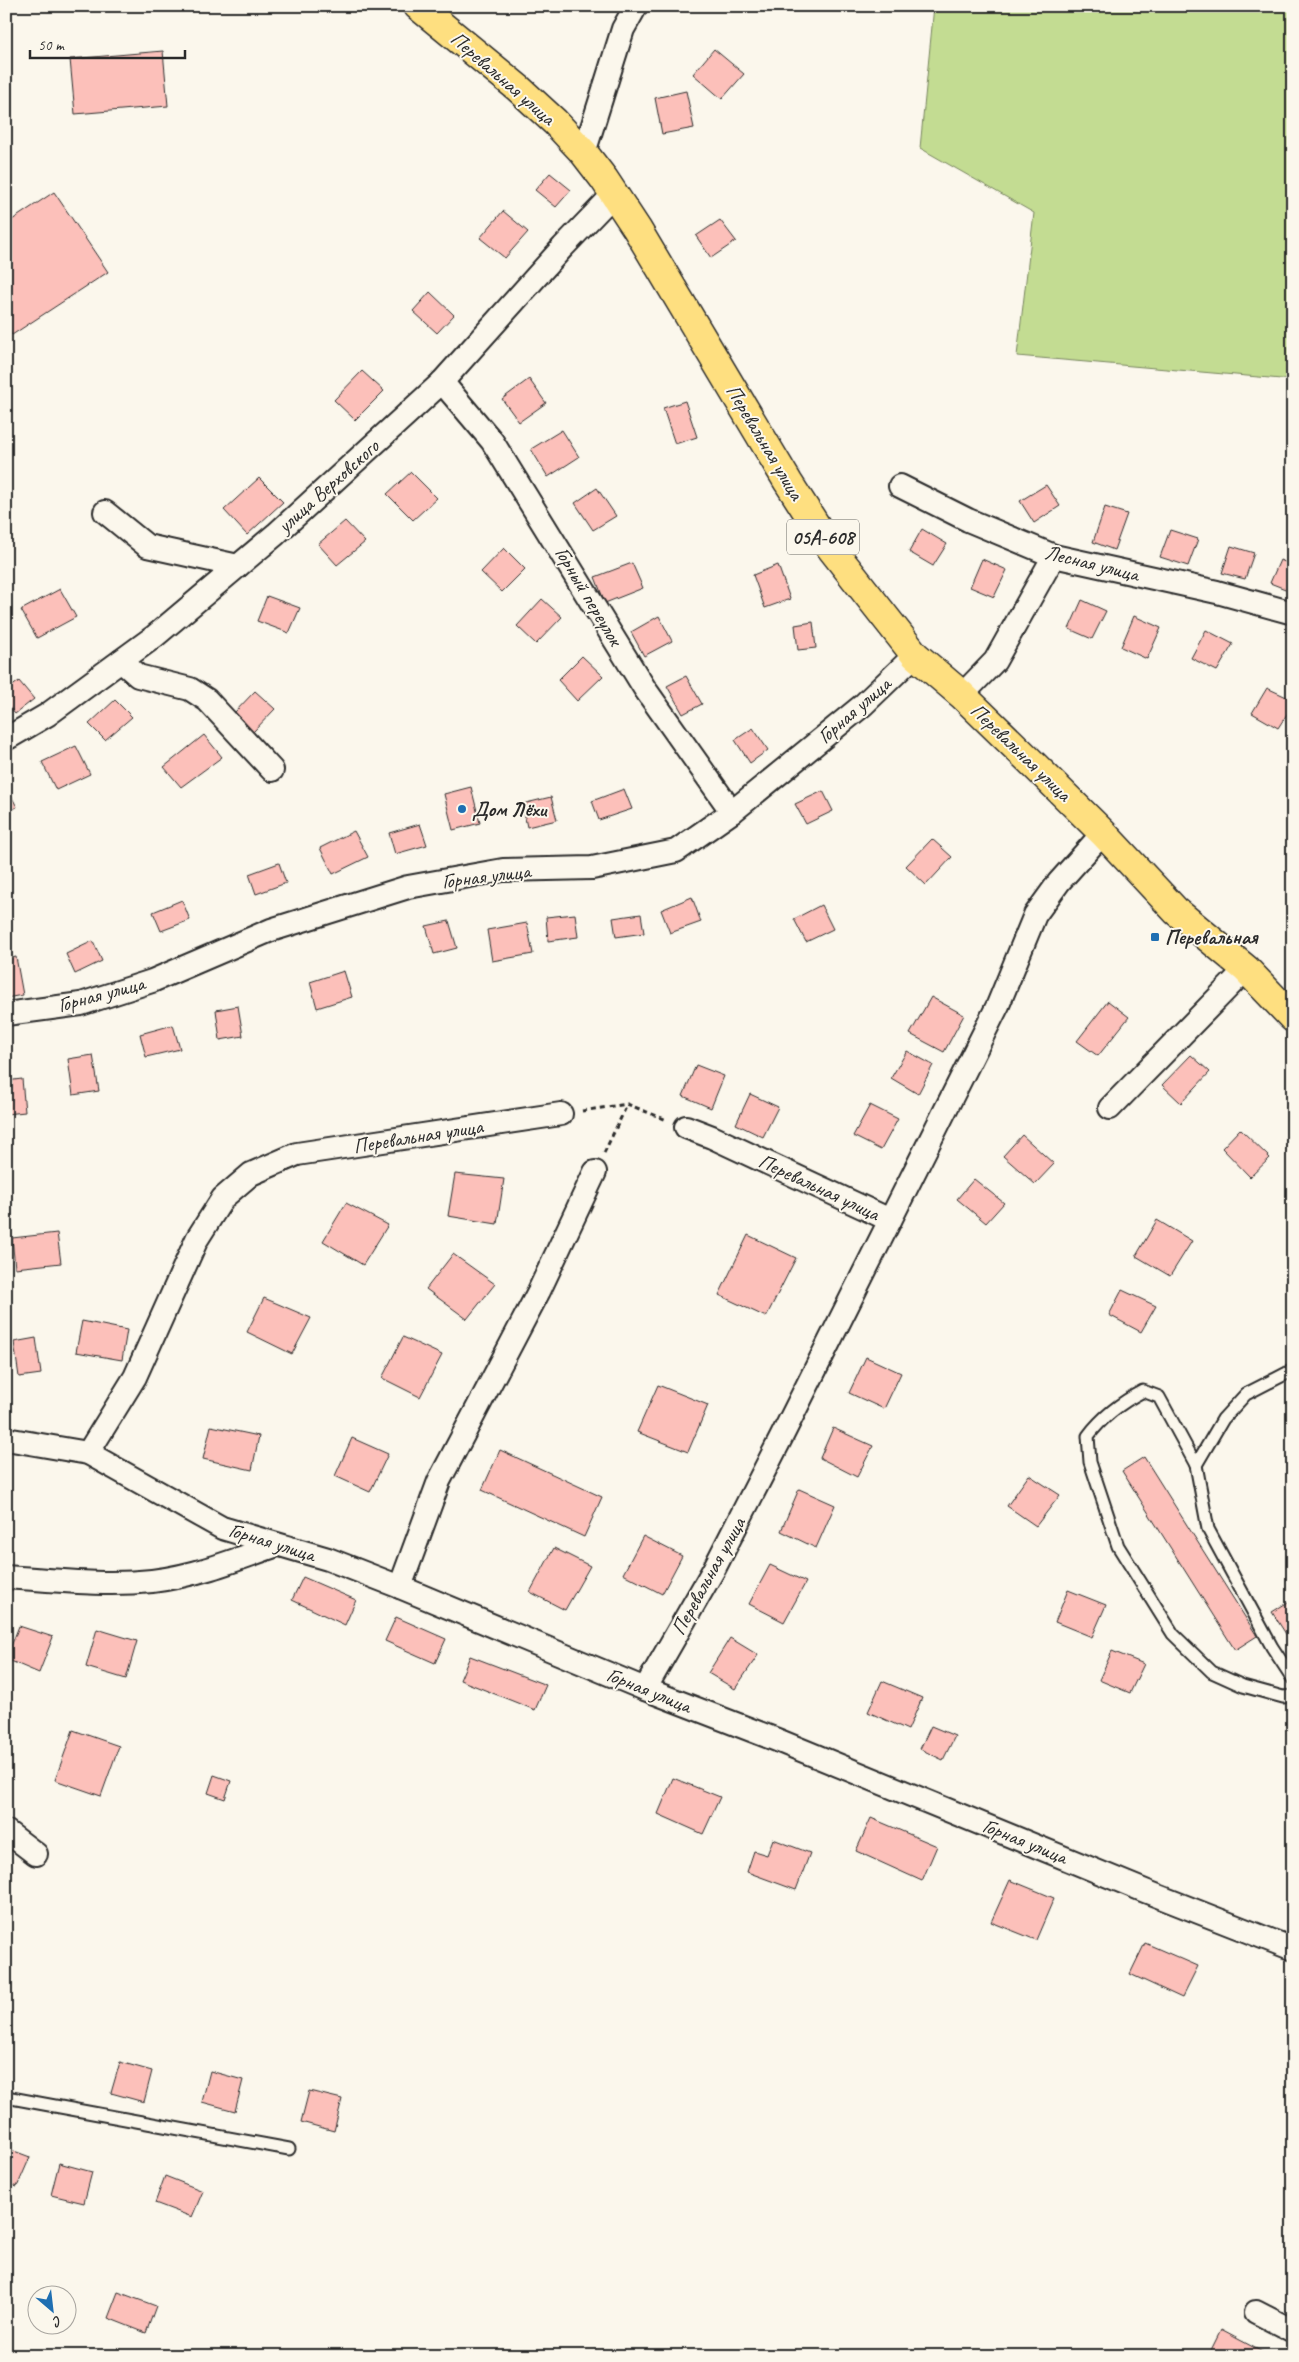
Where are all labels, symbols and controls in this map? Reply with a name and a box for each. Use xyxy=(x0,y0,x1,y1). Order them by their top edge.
street label: Перевальная улица xyxy=(445,25,562,132)
scale bar xyxy=(30,28,185,60)
text: 50 m xyxy=(38,36,65,55)
street label: Перевальная улица xyxy=(720,379,811,506)
street label: улица Верховского xyxy=(270,432,385,540)
road number: 05А-608 xyxy=(787,520,859,554)
street label: Лесная улица xyxy=(1042,539,1144,588)
street label: Горный переулок xyxy=(549,542,630,652)
street label: Горная улица xyxy=(812,669,898,749)
street label: Перевальная улица xyxy=(965,697,1078,808)
place label: Дом Лёхи xyxy=(472,796,548,822)
marker: Дом Лёхи xyxy=(456,803,468,815)
street label: Горная улица xyxy=(440,857,534,894)
place label: Перевальная xyxy=(1165,924,1259,950)
marker: Перевальная xyxy=(1149,931,1161,943)
street label: Горная улица xyxy=(55,969,150,1018)
street label: Перевальная улица xyxy=(351,1113,486,1159)
street label: Перевальная улица xyxy=(754,1148,885,1227)
street label: Перевальная улица xyxy=(665,1511,752,1639)
street label: Горная улица xyxy=(226,1517,321,1568)
street label: Горная улица xyxy=(603,1661,697,1720)
street label: Горная улица xyxy=(979,1812,1073,1871)
north arrow xyxy=(28,2284,78,2334)
text: С xyxy=(49,2312,65,2331)

